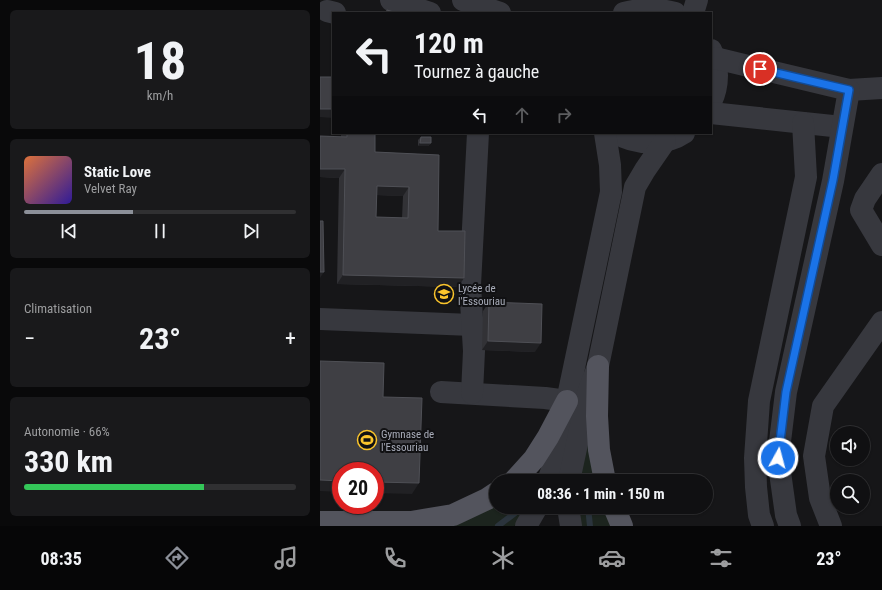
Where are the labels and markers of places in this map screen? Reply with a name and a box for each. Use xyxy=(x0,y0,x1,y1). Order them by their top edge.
pin xyxy=(743,52,777,86)
place label: Lycée de l'Essouriau xyxy=(458,282,505,308)
school or university icon: Lycée de l'Essouriau xyxy=(433,283,455,305)
place label: Gymnase de l'Essouriau xyxy=(381,428,434,454)
sports icon: Gymnase de l'Essouriau xyxy=(356,429,378,451)

